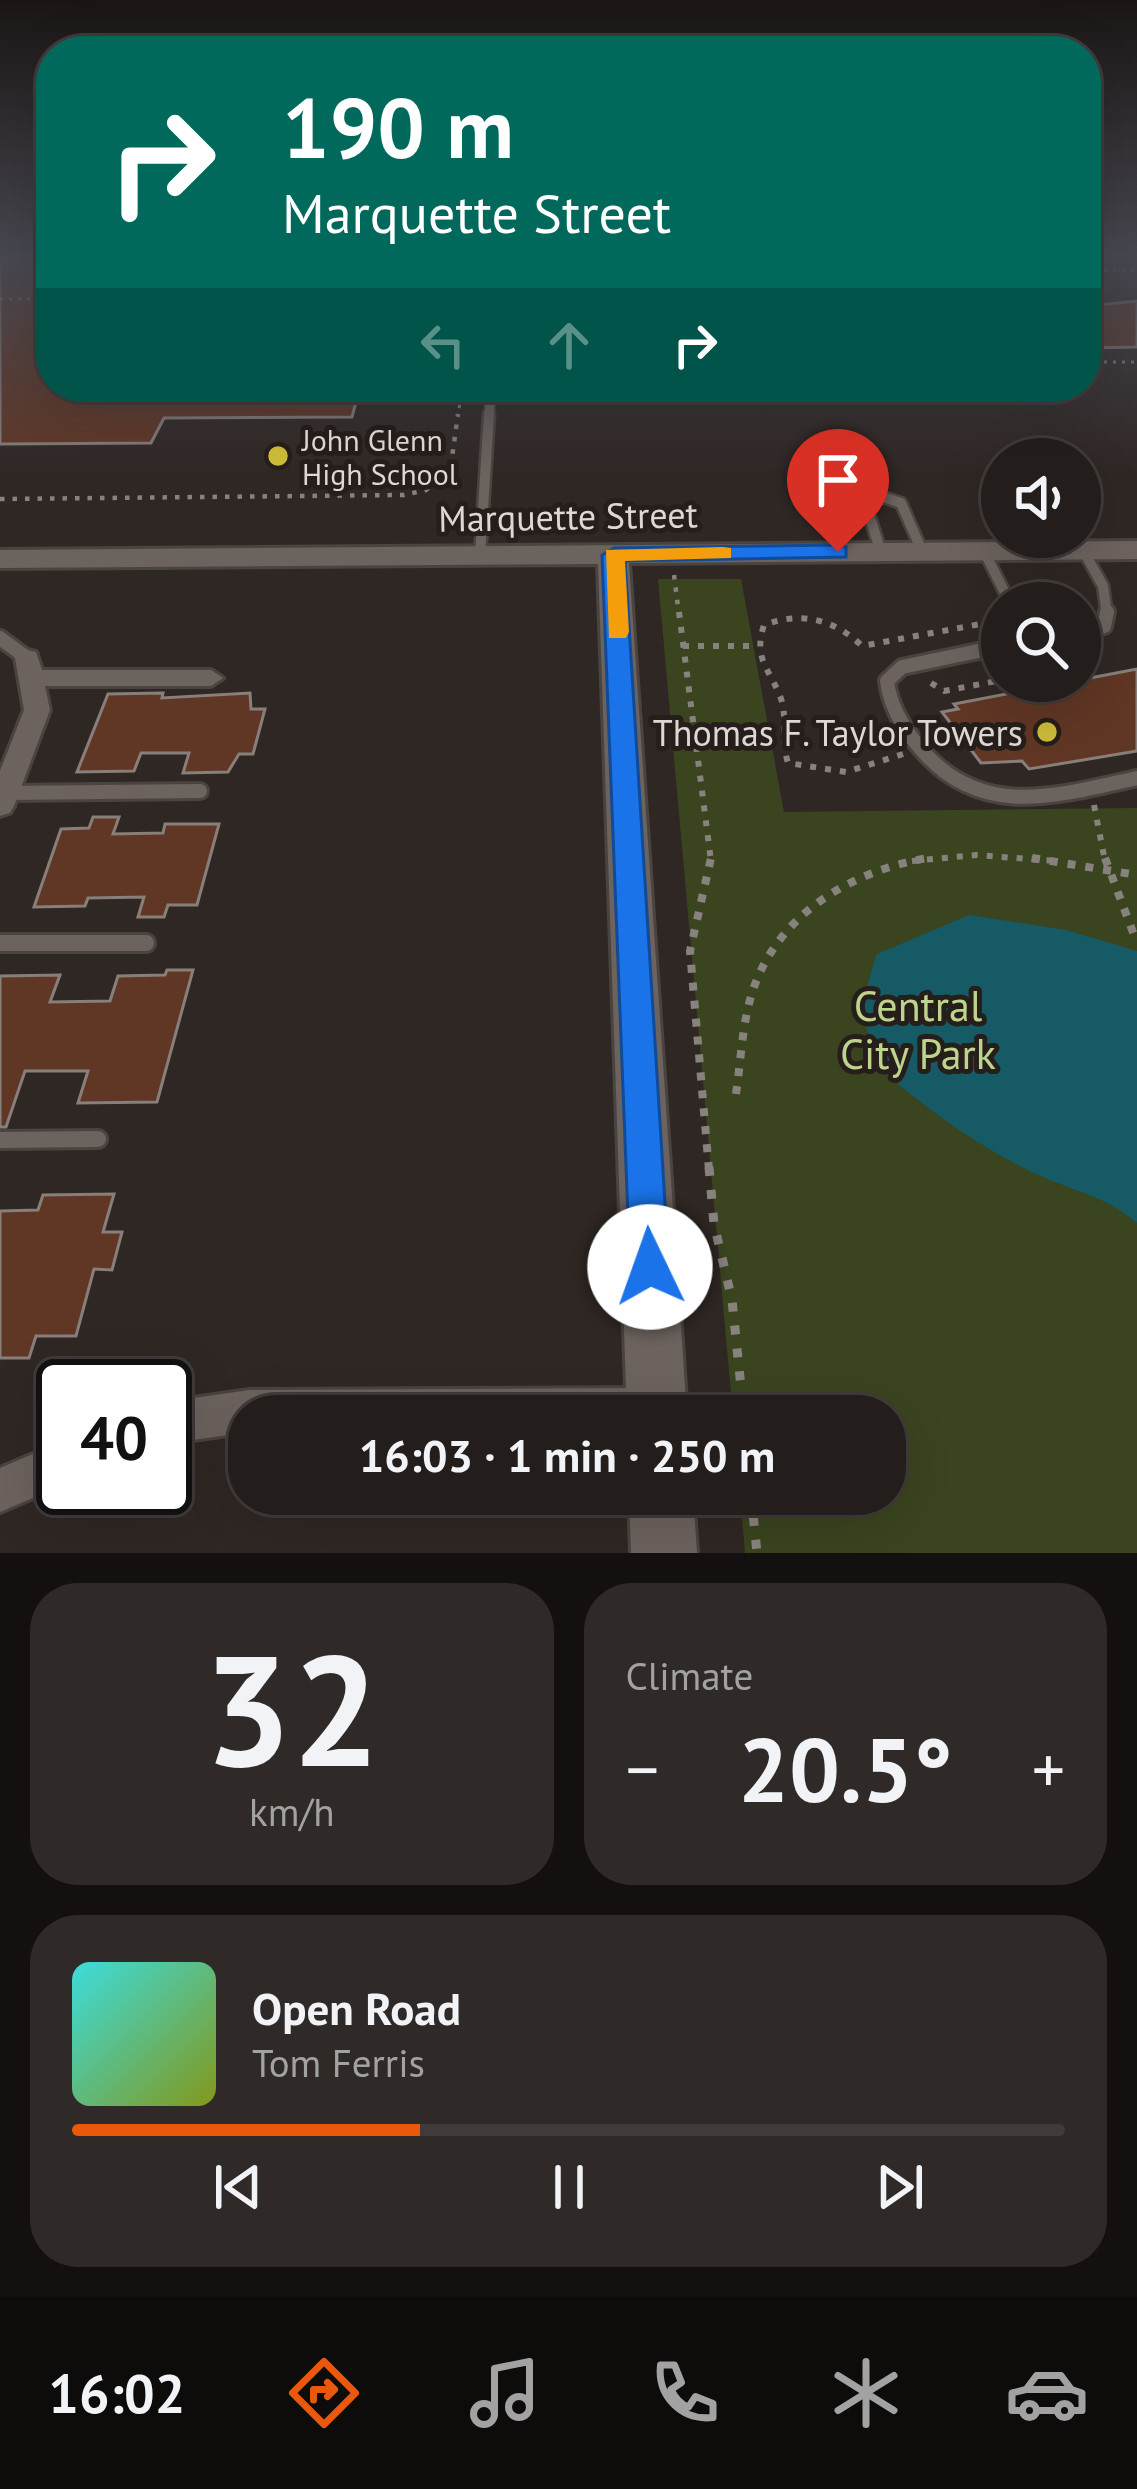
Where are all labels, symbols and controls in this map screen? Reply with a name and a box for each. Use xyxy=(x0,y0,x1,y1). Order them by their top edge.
text: 190 m xyxy=(282,72,514,181)
icon: right xyxy=(84,84,240,240)
text: Marquette Street xyxy=(282,178,671,248)
icon: left xyxy=(410,312,476,378)
icon: ahead xyxy=(536,312,602,378)
icon: right xyxy=(662,312,728,378)
place label: John Glenn High School xyxy=(300,420,458,493)
pin xyxy=(787,429,889,552)
map controls xyxy=(981,438,1101,702)
button: sound xyxy=(981,438,1101,558)
marker: John Glenn High School xyxy=(265,443,291,469)
icon: arrive xyxy=(805,447,871,513)
street label: Marquette Street xyxy=(438,490,698,542)
button: search xyxy=(981,582,1101,702)
place label: Thomas F. Taylor Towers xyxy=(653,709,1023,756)
marker: Thomas F. Taylor Towers xyxy=(1034,719,1060,745)
park label: Central City Park xyxy=(840,978,996,1081)
position arrow xyxy=(587,1204,713,1330)
speed limit sign: 40 xyxy=(36,1359,192,1515)
text: 16:03 · 1 min · 250 m xyxy=(359,1426,775,1484)
text: 32 xyxy=(203,1607,380,1809)
text: Climate xyxy=(626,1650,753,1701)
text: 20.5° xyxy=(738,1710,953,1827)
text: − xyxy=(626,1726,659,1811)
text: + xyxy=(1032,1726,1065,1811)
text: km/h xyxy=(249,1786,335,1837)
text: Open Road xyxy=(252,1979,461,2037)
text: Tom Ferris xyxy=(252,2037,425,2088)
icon: previous xyxy=(205,2154,271,2220)
icon: pause xyxy=(536,2154,602,2220)
icon: next xyxy=(867,2154,933,2220)
icon: directions xyxy=(282,2351,366,2435)
icon: music xyxy=(463,2351,547,2435)
icon: phone xyxy=(643,2351,727,2435)
icon: climate xyxy=(824,2351,908,2435)
icon: car xyxy=(1005,2351,1089,2435)
text: 16:02 xyxy=(48,2358,185,2428)

